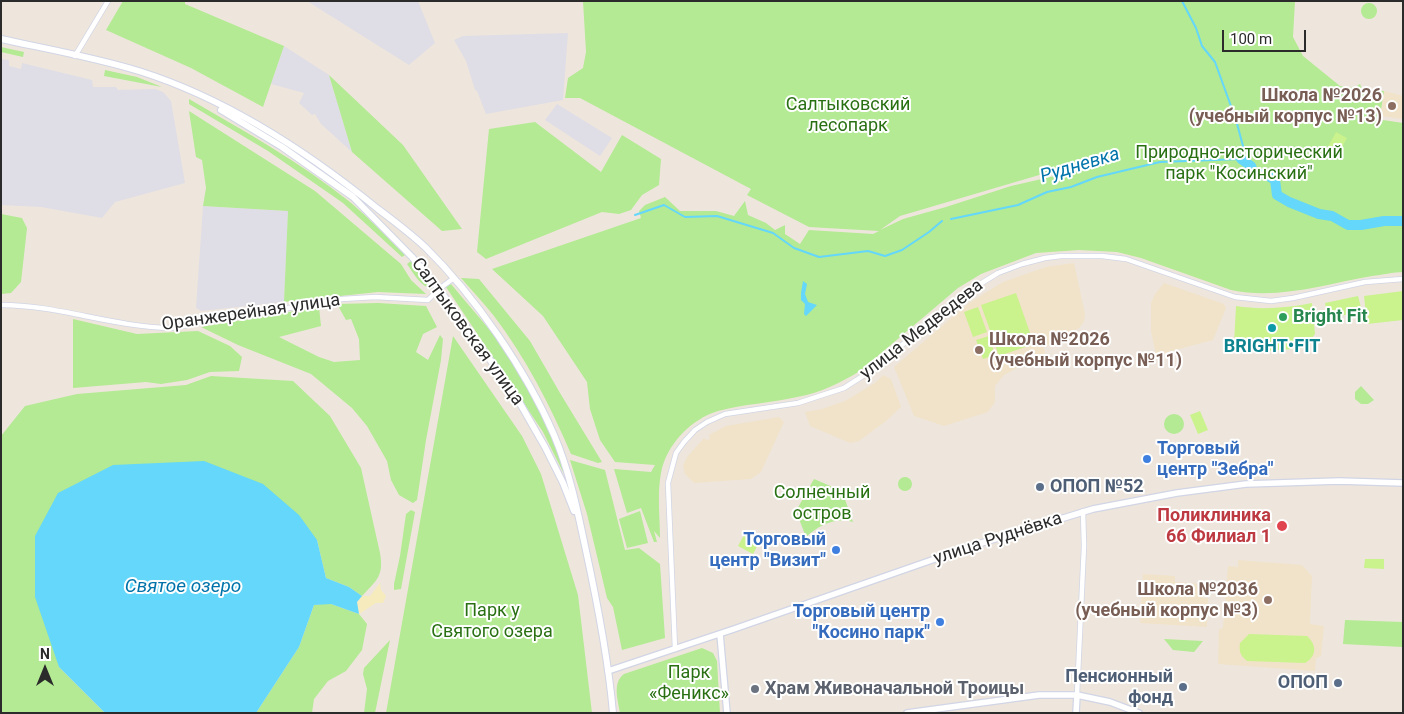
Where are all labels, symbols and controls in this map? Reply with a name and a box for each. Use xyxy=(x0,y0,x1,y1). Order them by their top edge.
scale bar xyxy=(1224,20,1308,52)
text: 100 m xyxy=(1230,30,1272,48)
place label: Школа №2026 (учебный корпус №13) xyxy=(1189,85,1382,128)
park label: Салтыковский лесопарк xyxy=(786,94,910,136)
marker: Школа №2026 (учебный корпус №13) xyxy=(1386,100,1398,112)
park label: Природно-исторический парк "Косинский" xyxy=(1135,142,1343,184)
water label: Рудневка xyxy=(1037,143,1123,189)
street label: Салтыковская улица xyxy=(406,254,528,410)
street label: улица Медведева xyxy=(856,275,988,385)
street label: Оранжерейная улица xyxy=(160,290,342,336)
place label: Bright Fit xyxy=(1293,306,1368,328)
marker: Bright Fit xyxy=(1277,311,1289,323)
marker: BRIGHT•FIT xyxy=(1266,322,1278,334)
place label: Школа №2026 (учебный корпус №11) xyxy=(989,329,1182,372)
place label: BRIGHT•FIT xyxy=(1224,336,1320,358)
marker: Школа №2026 (учебный корпус №11) xyxy=(973,344,985,356)
place label: Торговый центр "Зебра" xyxy=(1157,438,1274,480)
marker: Торговый центр "Зебра" xyxy=(1141,453,1153,465)
place label: ОПОП №52 xyxy=(1050,476,1144,498)
marker: ОПОП №52 xyxy=(1034,481,1046,493)
park label: Солнечный остров xyxy=(774,482,870,524)
place label: Поликлиника 66 Филиал 1 xyxy=(1157,505,1271,548)
street label: улица Руднёвка xyxy=(931,508,1065,570)
marker: Поликлиника 66 Филиал 1 xyxy=(1275,519,1289,533)
place label: Торговый центр "Визит" xyxy=(709,529,826,572)
marker: Торговый центр "Визит" xyxy=(830,544,842,556)
water label: Святое озеро xyxy=(125,576,241,598)
place label: Школа №2036 (учебный корпус №3) xyxy=(1075,579,1258,622)
marker: Школа №2036 (учебный корпус №3) xyxy=(1262,594,1274,606)
park label: Парк у Святого озера xyxy=(431,600,553,642)
place label: Торговый центр "Косино парк" xyxy=(793,601,930,644)
marker: Торговый центр "Косино парк" xyxy=(934,616,946,628)
north arrow xyxy=(20,644,70,694)
text: N xyxy=(40,646,50,662)
park label: Парк «Феникс» xyxy=(649,662,729,704)
place label: Пенсионный фонд xyxy=(1065,666,1173,709)
place label: ОПОП xyxy=(1278,672,1328,694)
marker: ОПОП xyxy=(1332,677,1344,689)
place label: Храм Живоначальной Троицы xyxy=(765,678,1024,700)
marker: Пенсионный фонд xyxy=(1177,681,1189,693)
marker: Храм Живоначальной Троицы xyxy=(749,683,761,695)

